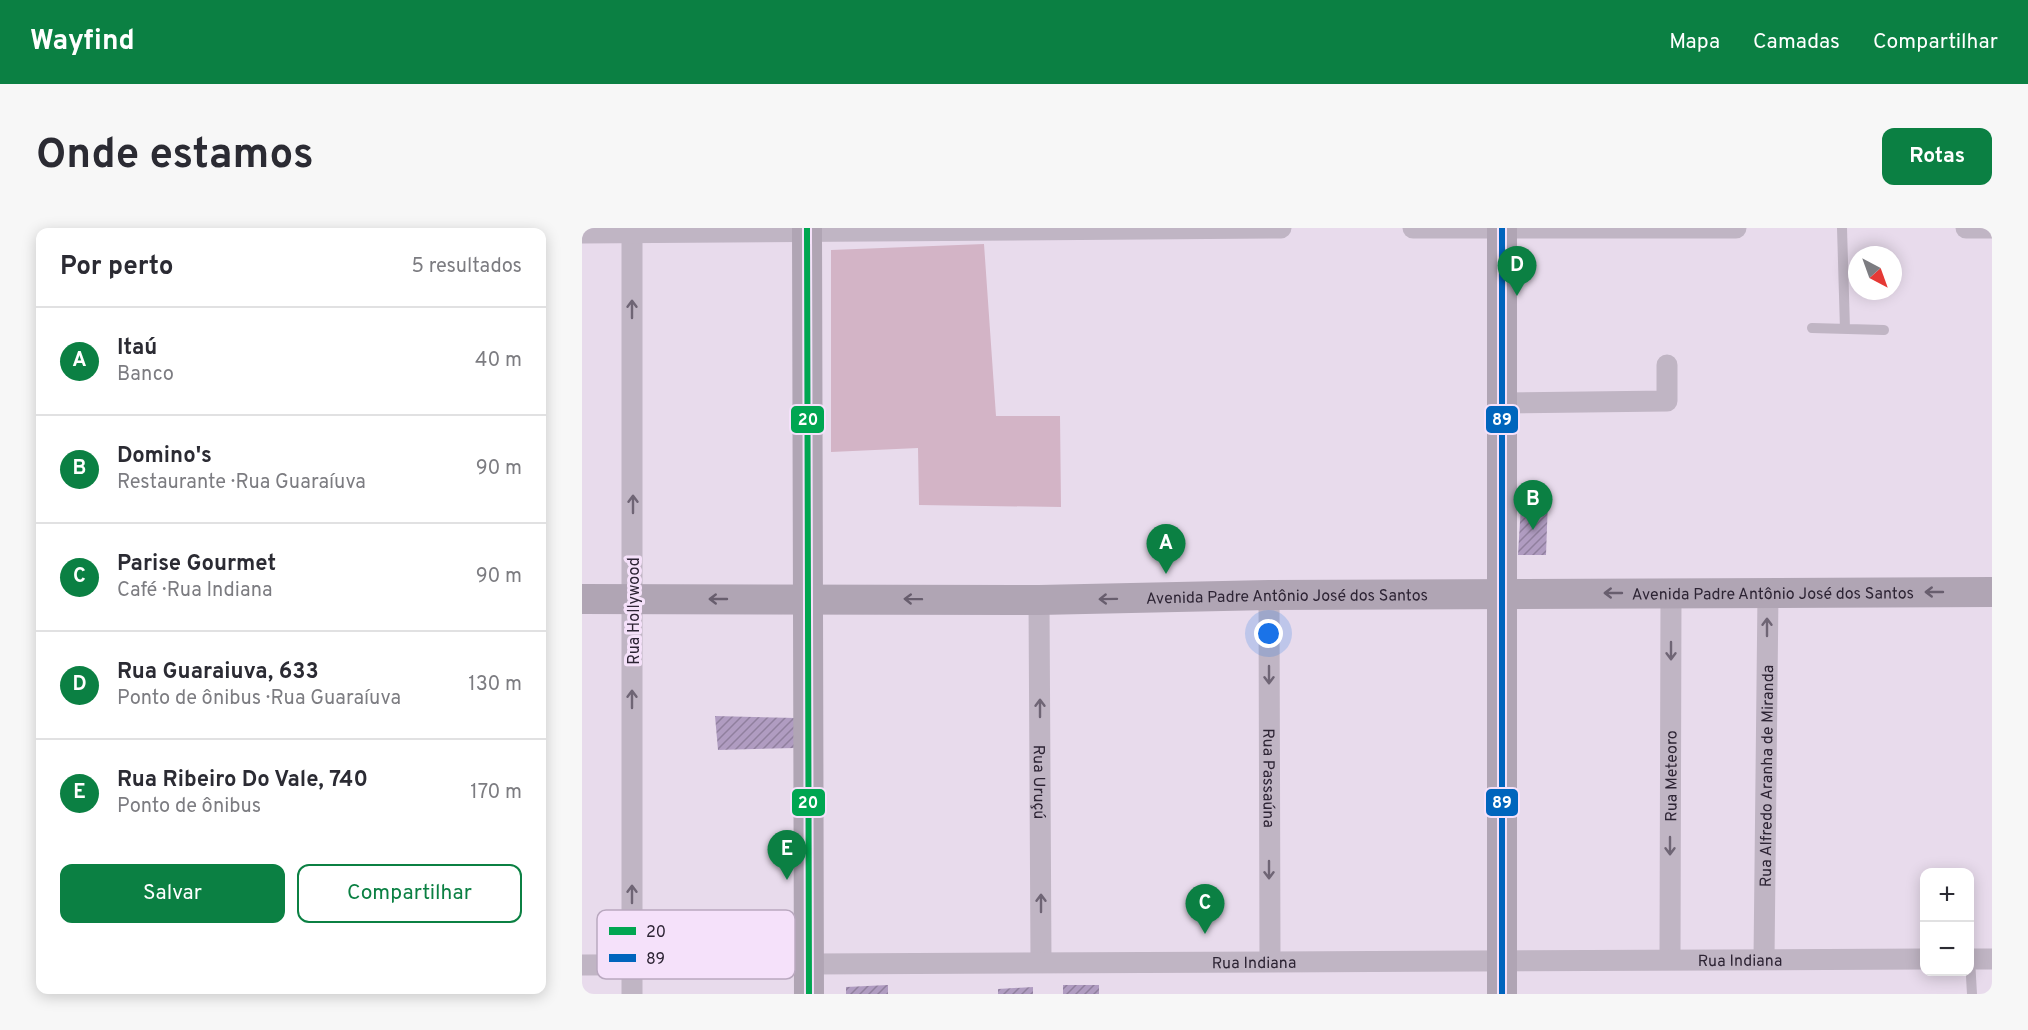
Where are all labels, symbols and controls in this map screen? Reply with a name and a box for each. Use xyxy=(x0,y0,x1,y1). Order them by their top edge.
text: Wayfind xyxy=(30,24,135,60)
text: Mapa xyxy=(1669,29,1720,56)
text: Camadas xyxy=(1753,29,1840,56)
text: Compartilhar xyxy=(1873,29,1998,56)
button: Rotas xyxy=(1882,128,1992,185)
text: Onde estamos xyxy=(36,130,314,183)
north arrow xyxy=(1848,246,1902,300)
pin: D xyxy=(1498,247,1536,296)
text: Por perto xyxy=(60,251,174,284)
text: 5 resultados xyxy=(412,254,522,280)
one-way arrow xyxy=(626,299,638,319)
text: Itaú xyxy=(117,335,157,362)
text: A xyxy=(72,348,87,374)
text: 40 m xyxy=(475,348,522,374)
text: Banco xyxy=(117,362,174,388)
line badge: 20 xyxy=(790,405,825,434)
line badge: 89 xyxy=(1485,405,1519,434)
text: 20 xyxy=(798,411,818,431)
text: 89 xyxy=(1492,411,1512,431)
text: Domino's xyxy=(117,443,212,470)
text: B xyxy=(73,456,86,482)
text: 90 m xyxy=(476,456,522,482)
text: Restaurante · Rua Guaraíuva xyxy=(117,470,366,496)
pin: B xyxy=(1514,480,1552,530)
one-way arrow xyxy=(627,494,639,514)
pin: A xyxy=(1146,524,1186,574)
text: Parise Gourmet xyxy=(117,551,276,578)
street label: Rua Hollywood xyxy=(625,557,645,665)
text: C xyxy=(73,564,86,590)
text: 90 m xyxy=(476,564,522,590)
text: Café · Rua Indiana xyxy=(117,578,273,604)
street label: Avenida Padre Antônio José dos Santos xyxy=(1632,584,1914,605)
street label: Avenida Padre Antônio José dos Santos xyxy=(1146,586,1428,610)
one-way arrow xyxy=(1924,586,1944,598)
one-way arrow xyxy=(1603,587,1623,599)
one-way arrow xyxy=(709,593,729,605)
one-way arrow xyxy=(904,593,924,605)
one-way arrow xyxy=(1099,593,1119,605)
one-way arrow xyxy=(1761,618,1773,638)
your location xyxy=(1254,619,1283,648)
one-way arrow xyxy=(1665,641,1677,661)
text: Rua Guaraiuva, 633 xyxy=(117,659,319,686)
one-way arrow xyxy=(1263,664,1275,684)
street label: Rua Alfredo Aranha de Miranda xyxy=(1757,665,1779,887)
text: D xyxy=(72,672,87,698)
text: 130 m xyxy=(468,672,522,698)
text: Ponto de ônibus · Rua Guaraíuva xyxy=(117,686,401,712)
one-way arrow xyxy=(626,689,638,709)
one-way arrow xyxy=(1034,698,1046,718)
street label: Rua Passaúna xyxy=(1257,728,1278,828)
street label: Rua Meteoro xyxy=(1662,730,1683,822)
street label: Rua Uruçú xyxy=(1028,745,1048,819)
text: Rua Ribeiro Do Vale, 740 xyxy=(117,767,368,794)
text: E xyxy=(73,780,86,806)
text: 170 m xyxy=(470,780,522,806)
line badge: 20 xyxy=(791,788,826,817)
line badge: 89 xyxy=(1485,788,1519,817)
text: Ponto de ônibus xyxy=(117,794,261,820)
text: 20 xyxy=(798,794,818,814)
text: 89 xyxy=(1492,794,1512,814)
pin: E xyxy=(768,830,806,880)
one-way arrow xyxy=(1664,836,1676,856)
one-way arrow xyxy=(1263,859,1275,879)
button: Salvar xyxy=(60,864,285,923)
button: Compartilhar xyxy=(297,864,522,923)
map controls xyxy=(1920,868,1974,976)
button: + xyxy=(1920,868,1974,922)
one-way arrow xyxy=(626,884,638,904)
pin: C xyxy=(1186,884,1224,934)
one-way arrow xyxy=(1035,893,1047,913)
legend xyxy=(597,910,795,979)
button: − xyxy=(1920,922,1974,976)
text: 20 xyxy=(646,923,666,943)
text: 89 xyxy=(646,950,665,970)
street label: Rua Indiana xyxy=(1698,952,1782,972)
street label: Rua Indiana xyxy=(1212,954,1296,974)

